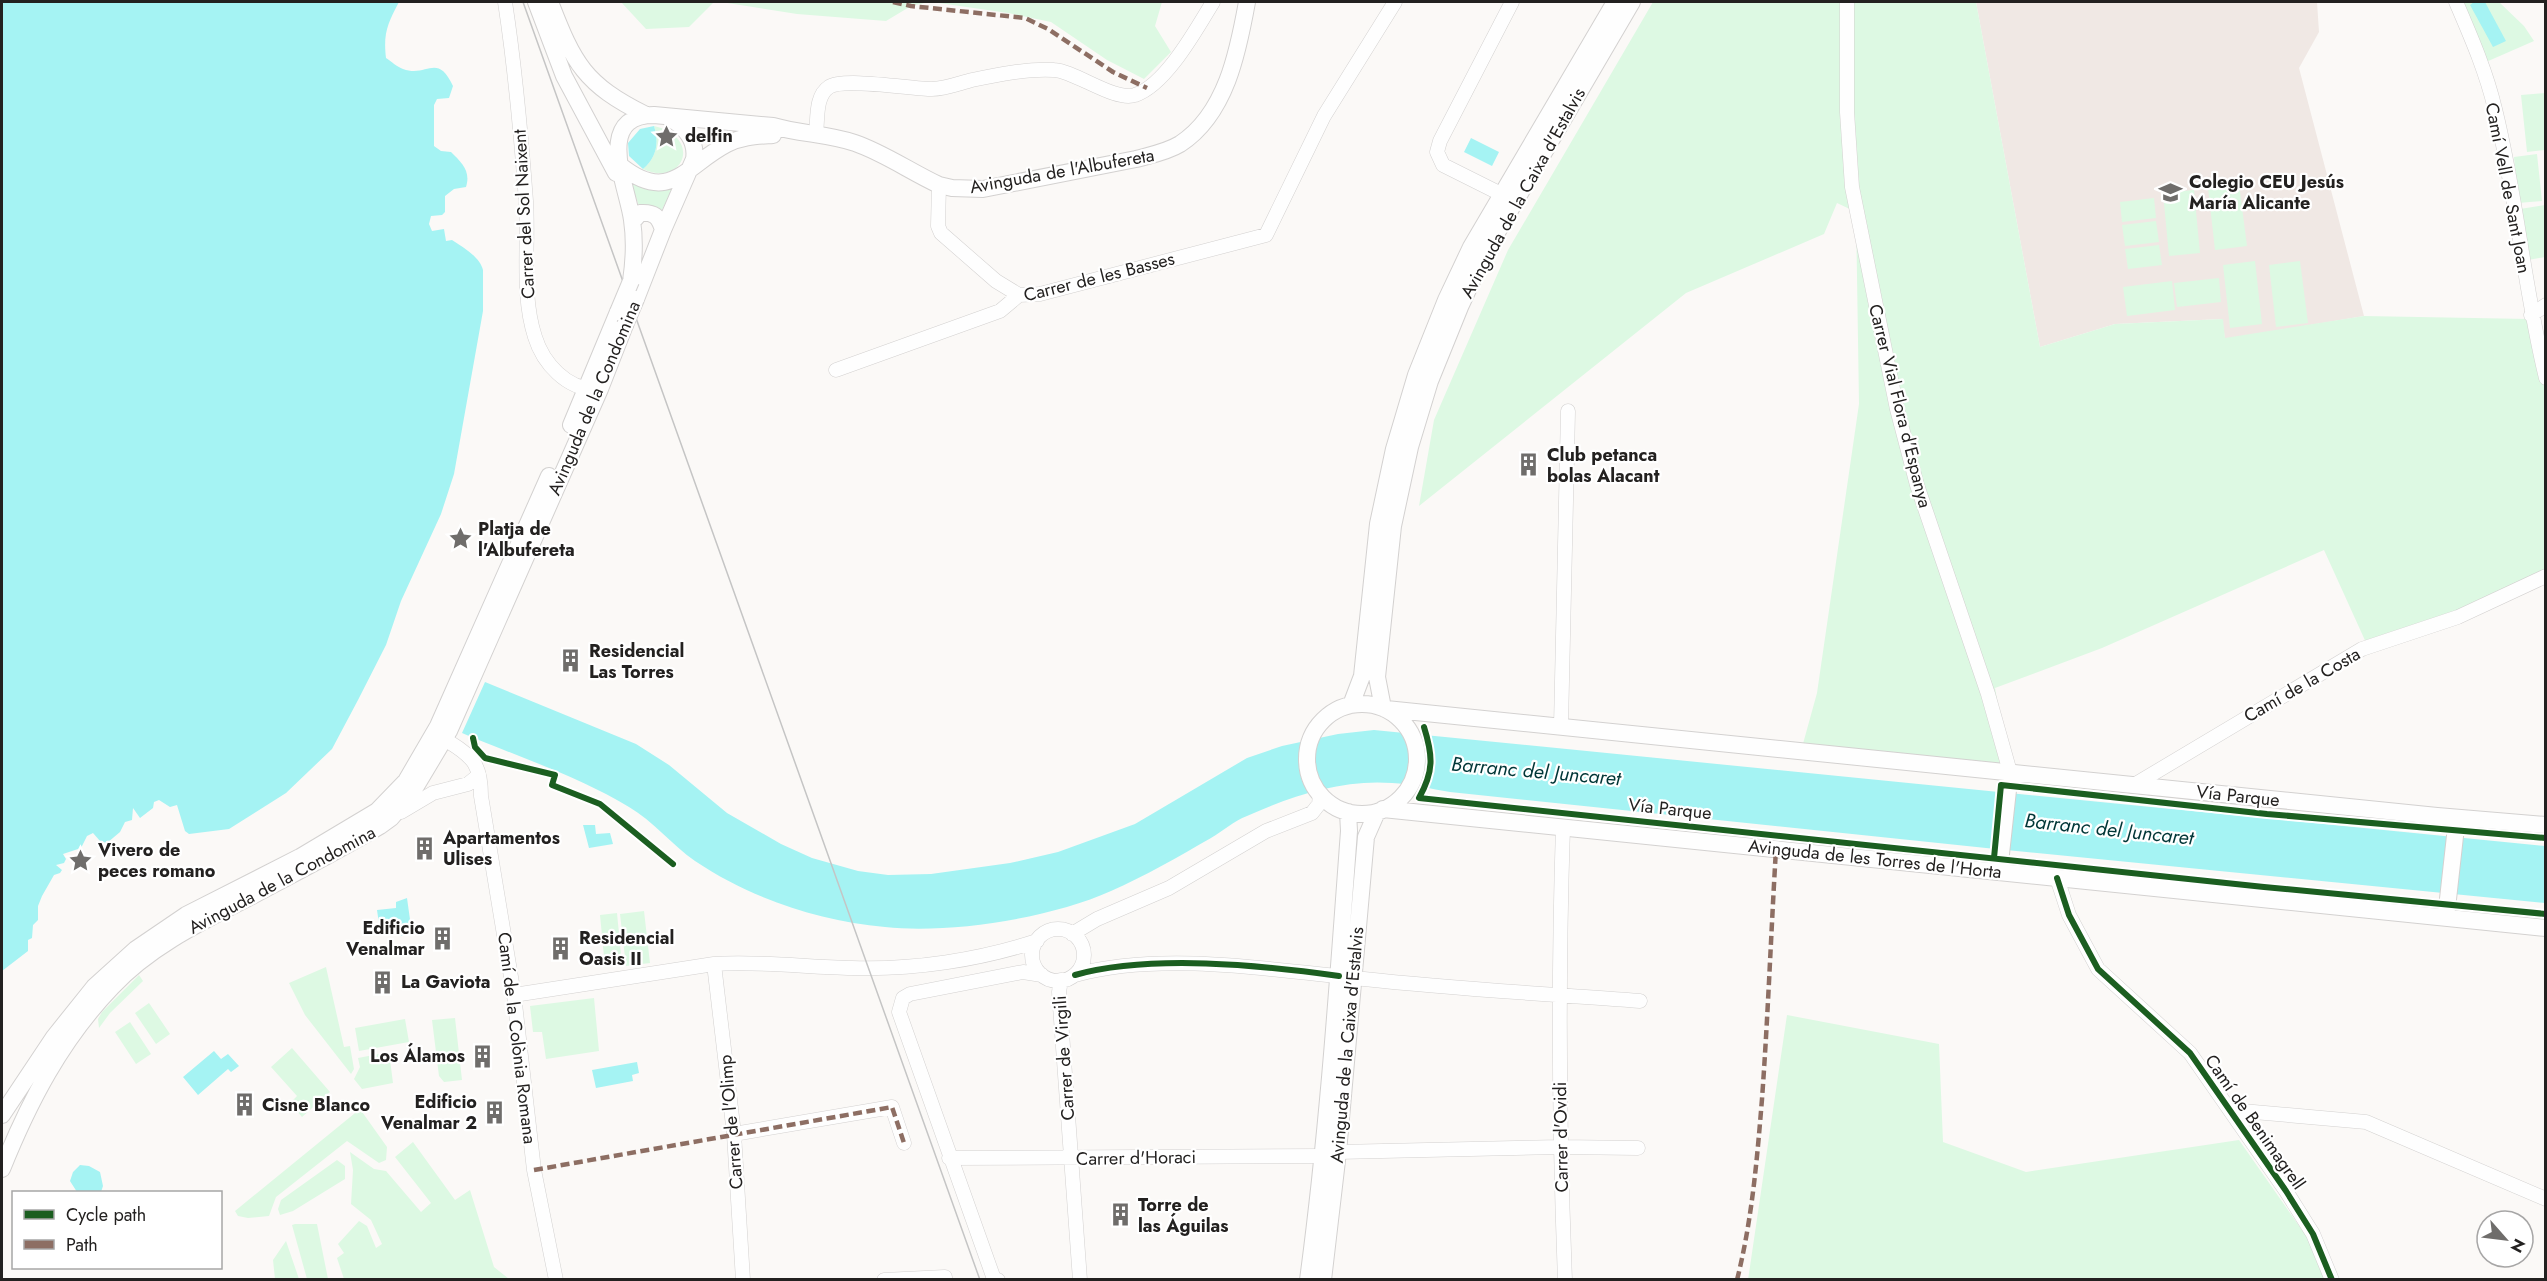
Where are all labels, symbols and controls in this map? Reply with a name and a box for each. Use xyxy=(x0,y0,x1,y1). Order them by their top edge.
street label: Avinguda de la Caixa d'Estalvis xyxy=(1454,83,1592,303)
street label: Camí Vell de Sant Joan xyxy=(2479,100,2537,276)
place icon: delfin xyxy=(654,123,680,149)
place label: delfin xyxy=(685,123,733,149)
street label: Carrer del Sol Naixent xyxy=(507,128,541,299)
street label: Avinguda de l'Albufereta xyxy=(968,142,1156,200)
place label: Colegio CEU Jesús María Alicante xyxy=(2189,169,2344,216)
school or university icon: Colegio CEU Jesús María Alicante xyxy=(2158,179,2184,205)
street label: Carrer de les Basses xyxy=(1021,246,1177,308)
street label: Avinguda de la Condomina xyxy=(541,297,647,499)
street label: Carrer Vial Flora d'Espanya xyxy=(1862,301,1938,511)
place label: Club petanca bolas Alacant xyxy=(1547,442,1660,489)
building icon: Club petanca bolas Alacant xyxy=(1516,452,1542,478)
place label: Platja de l'Albufereta xyxy=(478,516,575,563)
place icon: Platja de l'Albufereta xyxy=(447,526,473,552)
place label: Residencial Las Torres xyxy=(589,638,684,685)
street label: Camí de la Costa xyxy=(2239,641,2365,729)
building icon: Residencial Las Torres xyxy=(558,648,584,674)
water label: Barranc del Juncaret xyxy=(1450,750,1623,793)
street label: Vía Parque xyxy=(2195,779,2281,813)
street label: Vía Parque xyxy=(1627,792,1713,826)
water label: Barranc del Juncaret xyxy=(2023,806,2196,853)
street label: Avinguda de la Condomina xyxy=(184,820,380,940)
place label: Apartamentos Ulises xyxy=(442,825,560,872)
street label: Avinguda de les Torres de l'Horta xyxy=(1747,833,2003,885)
building icon: Apartamentos Ulises xyxy=(412,835,438,861)
place label: Vivero de peces romano xyxy=(97,837,216,884)
place icon: Vivero de peces romano xyxy=(67,847,93,873)
place label: Edificio Venalmar xyxy=(345,915,426,962)
building icon: Edificio Venalmar xyxy=(430,925,456,951)
place label: Residencial Oasis II xyxy=(579,925,674,972)
street label: Avinguda de la Caixa d'Estalvis xyxy=(1324,926,1370,1164)
street label: Camí de la Colònia Romana xyxy=(491,931,543,1145)
building icon: Residencial Oasis II xyxy=(548,935,574,961)
building icon: La Gaviota xyxy=(370,969,396,995)
place label: La Gaviota xyxy=(401,969,490,995)
street label: Carrer de Virgili xyxy=(1047,995,1081,1121)
place label: Los Álamos xyxy=(370,1042,465,1069)
building icon: Los Álamos xyxy=(470,1043,496,1069)
street label: Camí de Benimagrell xyxy=(2198,1049,2312,1195)
street label: Carrer de l'Olimp xyxy=(712,1054,750,1190)
street label: Carrer d'Ovidi xyxy=(1547,1081,1575,1193)
place label: Edificio Venalmar 2 xyxy=(380,1089,477,1136)
building icon: Cisne Blanco xyxy=(231,1092,257,1118)
place label: Cisne Blanco xyxy=(262,1092,371,1118)
building icon: Edificio Venalmar 2 xyxy=(482,1099,508,1125)
street label: Carrer d'Horaci xyxy=(1076,1144,1196,1172)
legend xyxy=(12,1191,222,1269)
place label: Torre de las Águilas xyxy=(1138,1192,1228,1239)
text: Cycle path xyxy=(66,1202,146,1228)
building icon: Torre de las Águilas xyxy=(1107,1202,1133,1228)
north arrow xyxy=(2475,1209,2535,1269)
text: Path xyxy=(66,1232,98,1258)
text: N xyxy=(2505,1235,2531,1257)

